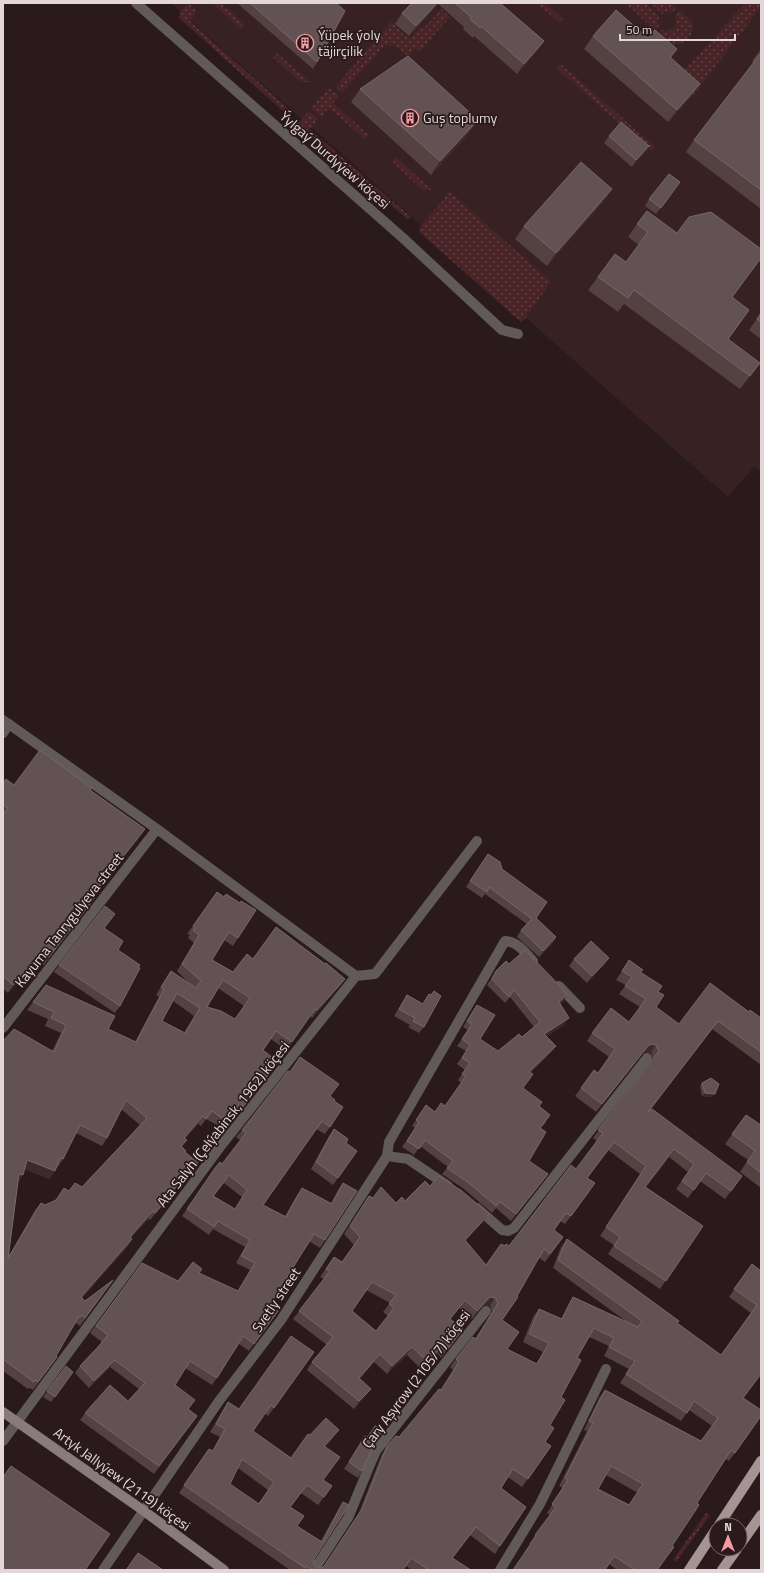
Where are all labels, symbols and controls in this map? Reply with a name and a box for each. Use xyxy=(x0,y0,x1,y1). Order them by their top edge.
scale bar xyxy=(620,16,735,42)
text: 50 m xyxy=(626,20,652,39)
place label: Ýüpek ýoly täjirçilik xyxy=(318,24,381,61)
building icon: Ýüpek ýoly täjirçilik xyxy=(295,33,315,53)
street label: Ýylgaý Durdyýew köçesi xyxy=(276,106,395,214)
place label: Guş toplumy xyxy=(423,107,498,128)
building icon: Guş toplumy xyxy=(400,108,420,128)
street label: Kayuma Tanrygulyeva street xyxy=(9,848,128,992)
street label: Ata Salyh (Çelýabinsk, 1962) köçesi xyxy=(151,1036,294,1211)
street label: Svetly street xyxy=(246,1263,305,1336)
street label: Çary Aşyrow (2105/7) köçesi xyxy=(356,1305,475,1452)
street label: Artyk Jallyýew (2119) köçesi xyxy=(49,1422,195,1536)
north arrow xyxy=(708,1517,748,1557)
text: N xyxy=(724,1519,732,1535)

